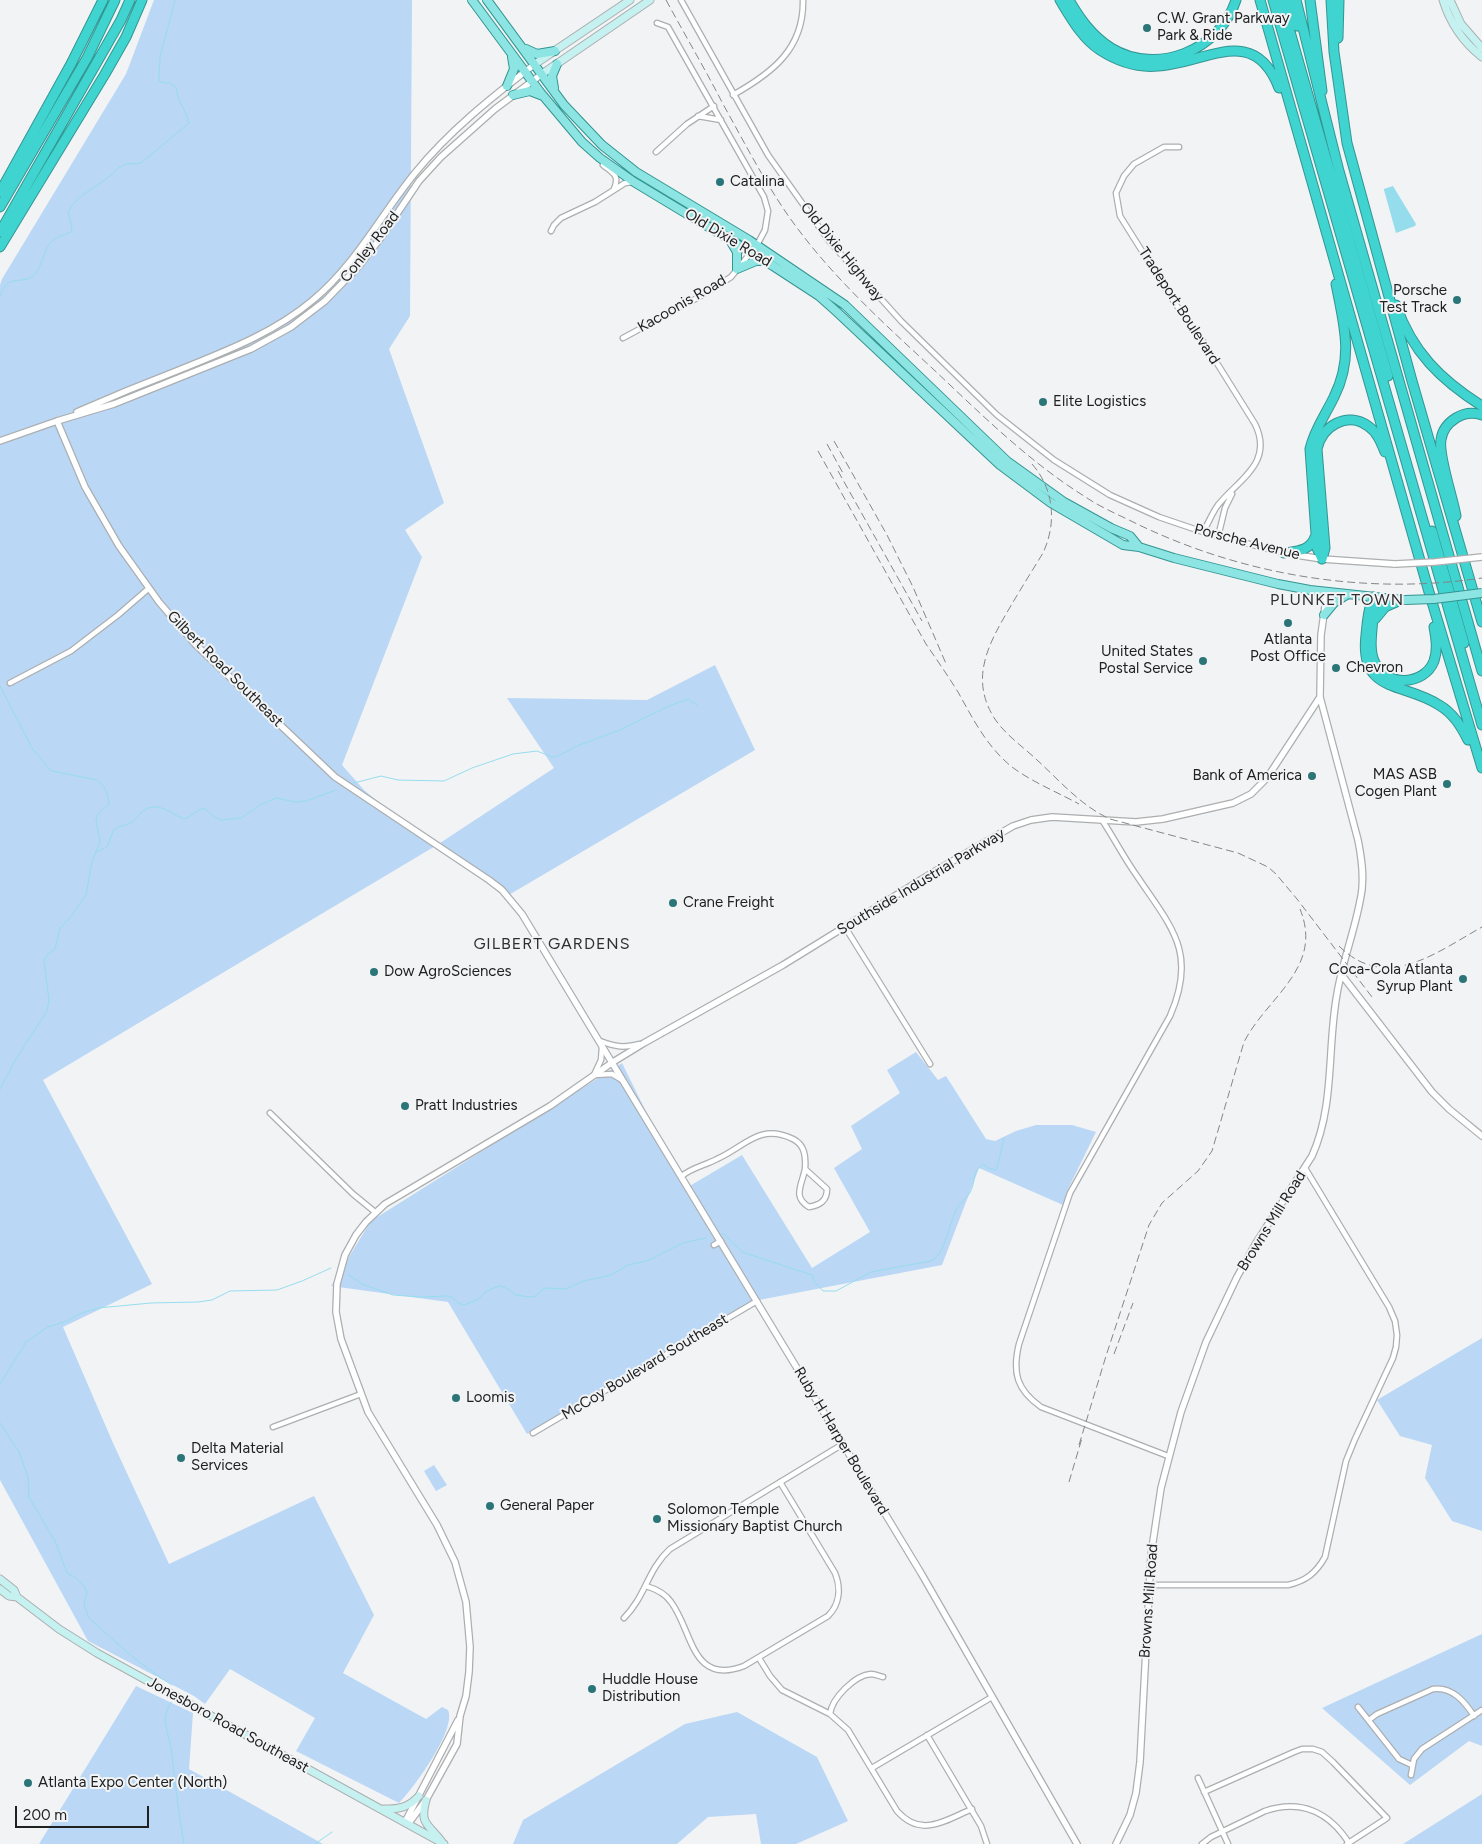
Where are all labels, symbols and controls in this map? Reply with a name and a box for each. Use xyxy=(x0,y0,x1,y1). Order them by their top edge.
place label: C.W. Grant Parkway Park & Ride xyxy=(1157,10,1290,45)
marker: C.W. Grant Parkway Park & Ride xyxy=(1141,22,1153,34)
place label: Catalina xyxy=(730,173,785,191)
marker: Catalina xyxy=(714,176,726,188)
street label: Old Dixie Highway xyxy=(796,199,888,305)
street label: Old Dixie Road xyxy=(681,205,775,271)
street label: Conley Road xyxy=(337,208,403,286)
street label: Tradeport Boulevard xyxy=(1134,244,1224,368)
street label: Kacoonis Road xyxy=(635,271,729,337)
place label: Porsche Test Track xyxy=(1379,282,1447,317)
marker: Porsche Test Track xyxy=(1451,294,1463,306)
place label: Elite Logistics xyxy=(1053,393,1146,411)
marker: Elite Logistics xyxy=(1037,396,1049,408)
street label: Porsche Avenue xyxy=(1192,520,1302,564)
district label: PLUNKET TOWN xyxy=(1268,590,1406,610)
street label: Gilbert Road Southeast xyxy=(163,607,287,731)
marker: Atlanta Post Office xyxy=(1282,617,1294,629)
place label: Atlanta Post Office xyxy=(1250,631,1326,666)
place label: United States Postal Service xyxy=(1098,643,1193,678)
marker: United States Postal Service xyxy=(1197,655,1209,667)
place label: Chevron xyxy=(1346,659,1403,677)
marker: Chevron xyxy=(1330,662,1342,674)
place label: MAS ASB Cogen Plant xyxy=(1355,766,1437,801)
place label: Bank of America xyxy=(1192,767,1302,785)
marker: Bank of America xyxy=(1306,770,1318,782)
marker: MAS ASB Cogen Plant xyxy=(1441,778,1453,790)
street label: Southside Industrial Parkway xyxy=(834,825,1008,939)
place label: Crane Freight xyxy=(683,894,774,912)
marker: Crane Freight xyxy=(667,897,679,909)
district label: GILBERT GARDENS xyxy=(472,934,632,954)
place label: Coca-Cola Atlanta Syrup Plant xyxy=(1329,961,1453,996)
place label: Dow AgroSciences xyxy=(384,963,512,981)
marker: Dow AgroSciences xyxy=(368,966,380,978)
marker: Coca-Cola Atlanta Syrup Plant xyxy=(1457,973,1469,985)
place label: Pratt Industries xyxy=(415,1097,517,1115)
marker: Pratt Industries xyxy=(399,1100,411,1112)
street label: Browns Mill Road xyxy=(1234,1168,1310,1274)
street label: McCoy Boulevard Southeast xyxy=(559,1310,731,1424)
street label: Ruby H Harper Boulevard xyxy=(790,1364,892,1518)
place label: Loomis xyxy=(466,1389,514,1407)
marker: Loomis xyxy=(450,1392,462,1404)
place label: Delta Material Services xyxy=(191,1440,283,1475)
marker: Delta Material Services xyxy=(175,1452,187,1464)
place label: General Paper xyxy=(500,1497,594,1515)
marker: General Paper xyxy=(484,1500,496,1512)
place label: Solomon Temple Missionary Baptist Church xyxy=(667,1501,842,1536)
marker: Solomon Temple Missionary Baptist Church xyxy=(651,1513,663,1525)
street label: Browns Mill Road xyxy=(1136,1543,1162,1659)
place label: Huddle House Distribution xyxy=(602,1671,698,1706)
street label: Jonesboro Road Southeast xyxy=(144,1673,312,1777)
marker: Huddle House Distribution xyxy=(586,1683,598,1695)
place label: Atlanta Expo Center (North) xyxy=(38,1774,227,1792)
marker: Atlanta Expo Center (North) xyxy=(22,1777,34,1789)
scale bar xyxy=(18,1796,151,1828)
text: 200 m xyxy=(23,1806,67,1824)

